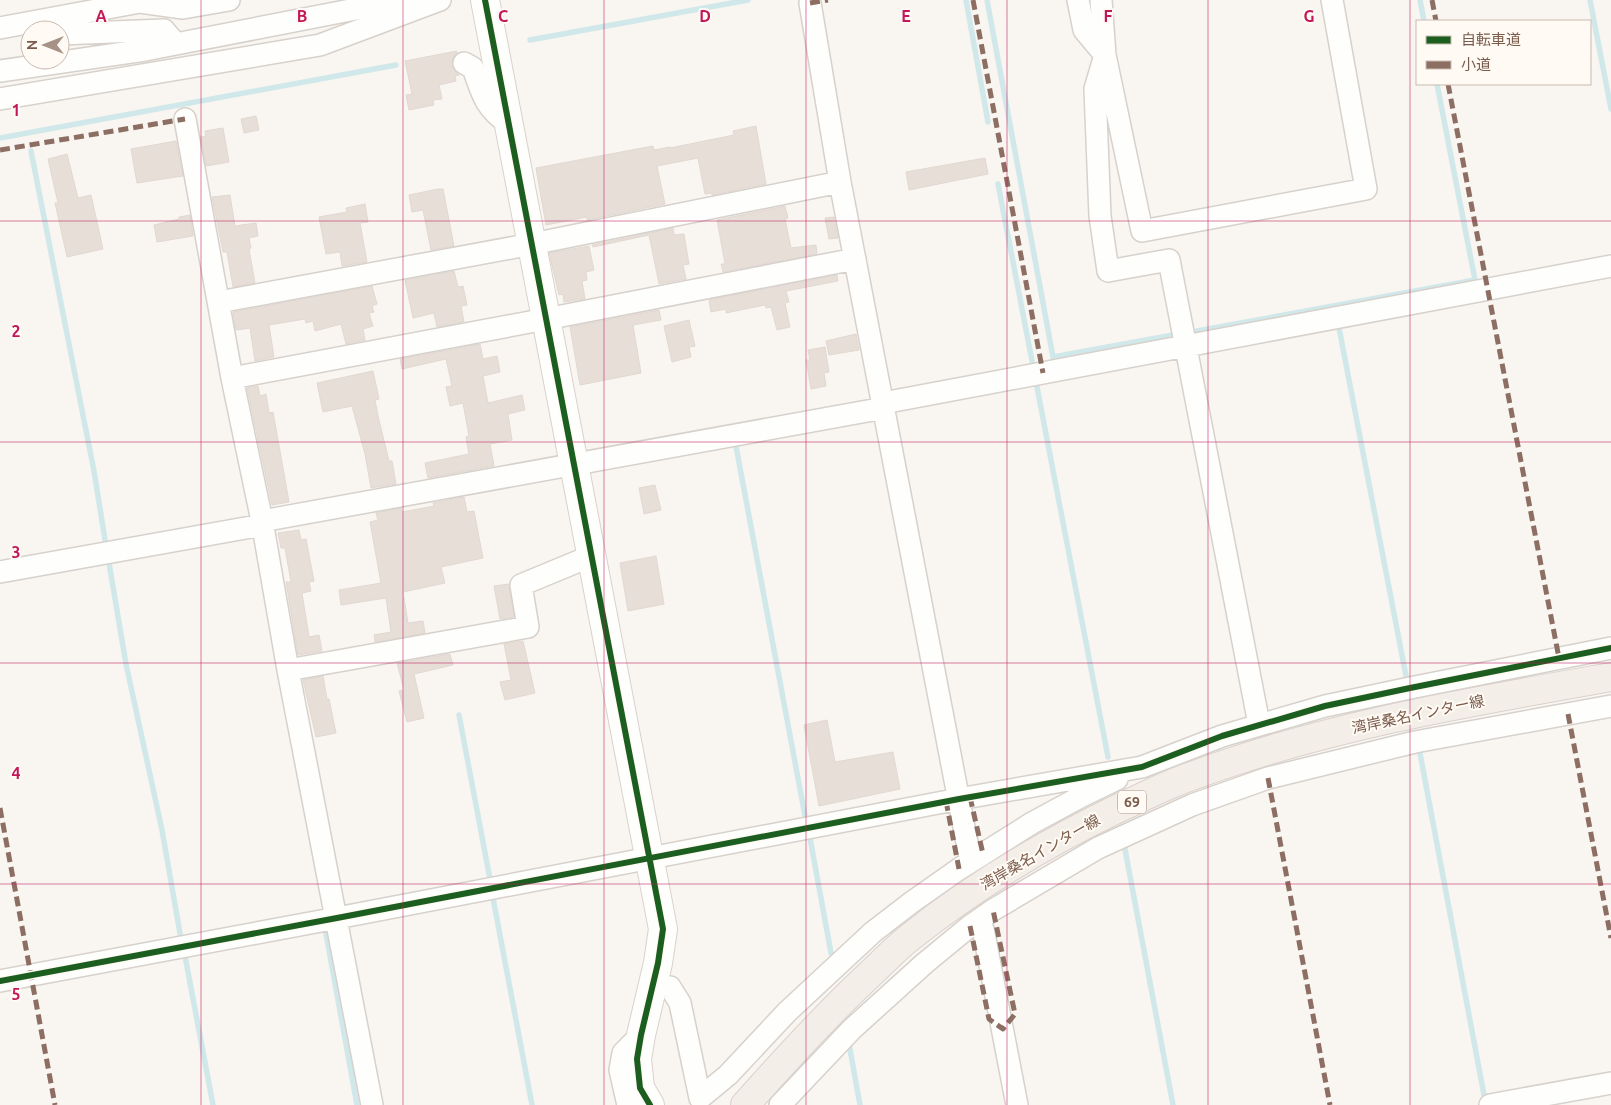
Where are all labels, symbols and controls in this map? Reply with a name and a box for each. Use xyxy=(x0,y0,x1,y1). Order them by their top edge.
text: A xyxy=(95,7,107,25)
text: B xyxy=(297,7,307,25)
text: C xyxy=(498,7,508,25)
text: D xyxy=(699,7,711,25)
text: E xyxy=(901,7,911,25)
text: F xyxy=(1104,7,1113,25)
text: G xyxy=(1303,7,1315,25)
north arrow xyxy=(20,20,70,70)
legend xyxy=(1416,20,1591,85)
text: 自転車道 xyxy=(1461,31,1521,48)
text: N xyxy=(24,40,40,50)
text: 小道 xyxy=(1461,56,1491,73)
text: 1 xyxy=(11,101,21,119)
text: 2 xyxy=(11,322,21,340)
text: 3 xyxy=(11,543,21,561)
street label: 湾岸桑名インター線 xyxy=(1350,692,1486,736)
text: 4 xyxy=(11,764,21,782)
road number: 69 xyxy=(1118,790,1146,814)
street label: 湾岸桑名インター線 xyxy=(977,811,1103,893)
text: 5 xyxy=(11,985,21,1003)

